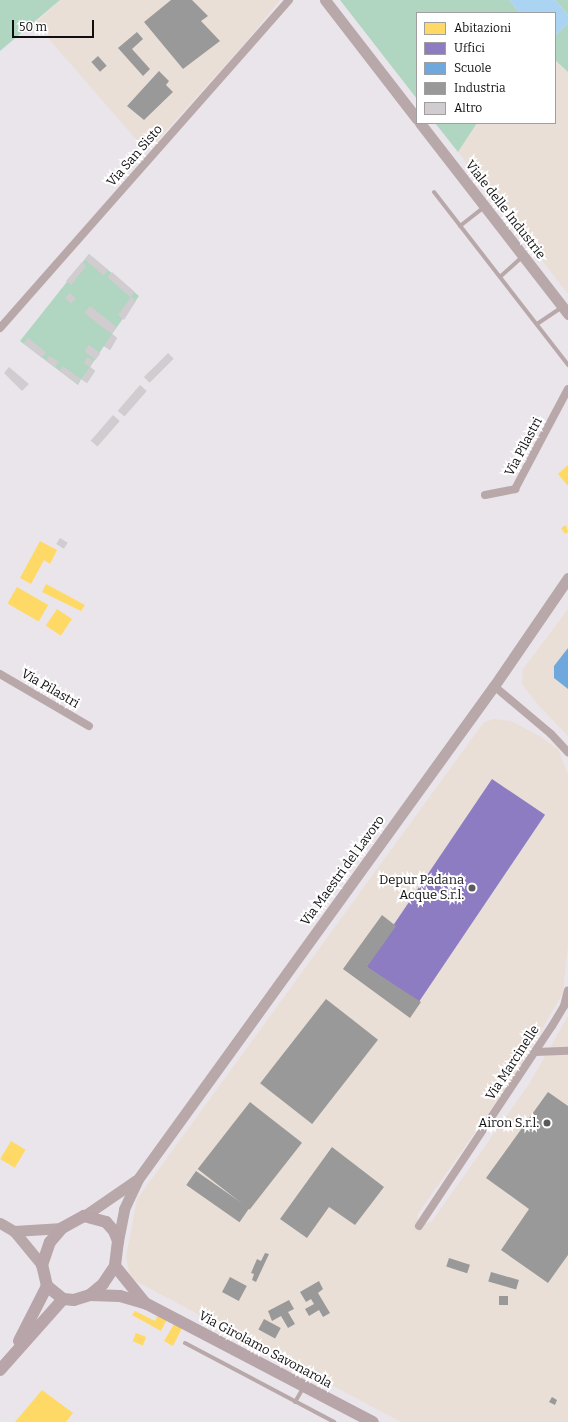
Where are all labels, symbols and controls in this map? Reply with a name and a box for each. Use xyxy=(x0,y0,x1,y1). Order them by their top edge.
scale bar xyxy=(14,12,96,38)
legend xyxy=(416,12,556,124)
text: 50 m xyxy=(19,20,47,34)
text: Abitazioni xyxy=(454,21,511,35)
text: Uffici xyxy=(454,41,485,55)
text: Scuole xyxy=(454,61,491,75)
text: Industria xyxy=(454,81,506,95)
text: Altro xyxy=(454,101,482,115)
street label: Via San Sisto xyxy=(104,122,166,190)
street label: Viale delle Industrie xyxy=(462,158,548,262)
street label: Via Pilastri xyxy=(502,415,546,479)
street label: Via Pilastri xyxy=(18,666,82,712)
street label: Via Maestri del Lavoro xyxy=(298,813,388,929)
place label: Depur Padana Acque S.r.l. xyxy=(379,873,464,904)
marker: Depur Padana Acque S.r.l. xyxy=(467,883,477,893)
street label: Via Marcinelle xyxy=(483,1023,543,1103)
place label: Airon S.r.l. xyxy=(478,1115,539,1131)
marker: Airon S.r.l. xyxy=(542,1118,552,1128)
street label: Via Girolamo Savonarola xyxy=(196,1308,334,1392)

